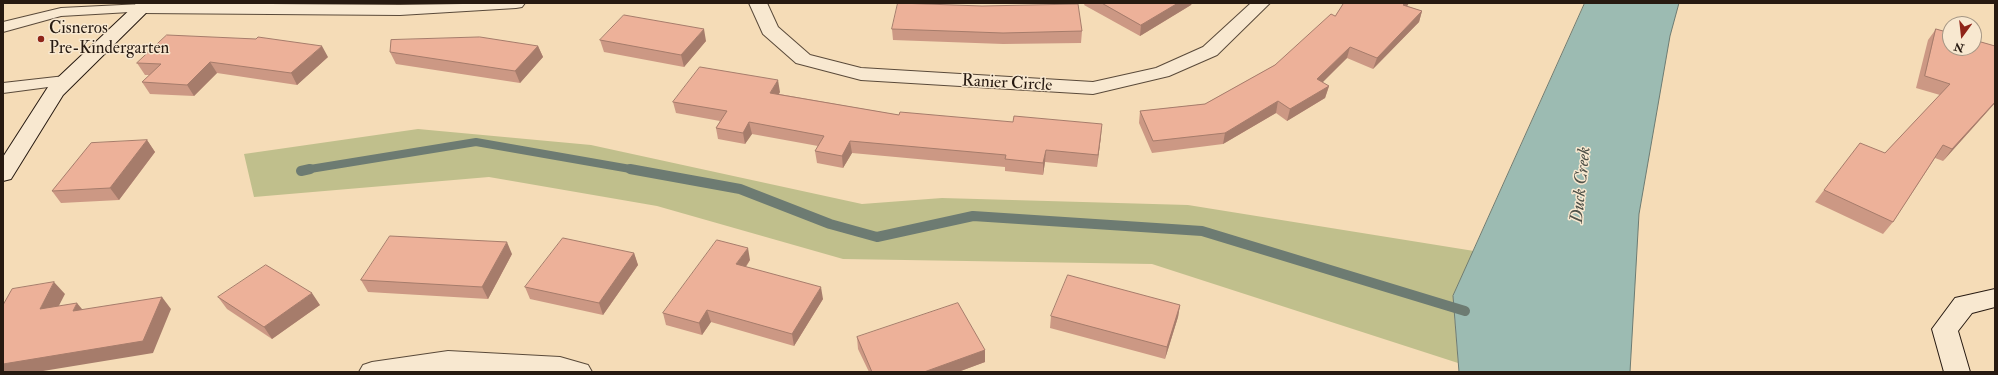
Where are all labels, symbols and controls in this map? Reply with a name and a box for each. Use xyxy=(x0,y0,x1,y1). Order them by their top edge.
north arrow xyxy=(1942,16,1982,56)
place label: Cisneros Pre-Kindergarten xyxy=(49,19,169,59)
marker: Cisneros Pre-Kindergarten xyxy=(36,34,46,44)
text: N xyxy=(1953,40,1965,55)
street label: Ranier Circle xyxy=(961,71,1053,97)
water label: Duck Creek xyxy=(1567,146,1597,224)

